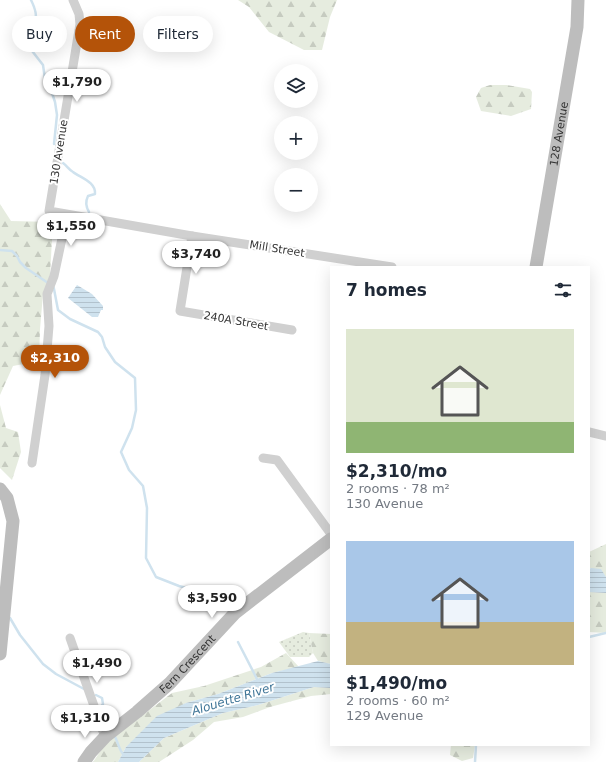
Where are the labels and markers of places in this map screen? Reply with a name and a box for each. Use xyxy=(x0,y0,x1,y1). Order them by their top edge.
pin: $1,790 xyxy=(44,69,110,103)
pin: $1,550 xyxy=(38,213,104,247)
pin: $3,740 xyxy=(163,241,229,275)
pin: $2,310 xyxy=(22,345,88,379)
pin: $3,590 xyxy=(179,585,245,619)
pin: $1,490 xyxy=(64,650,130,684)
pin: $1,310 xyxy=(52,705,118,739)

